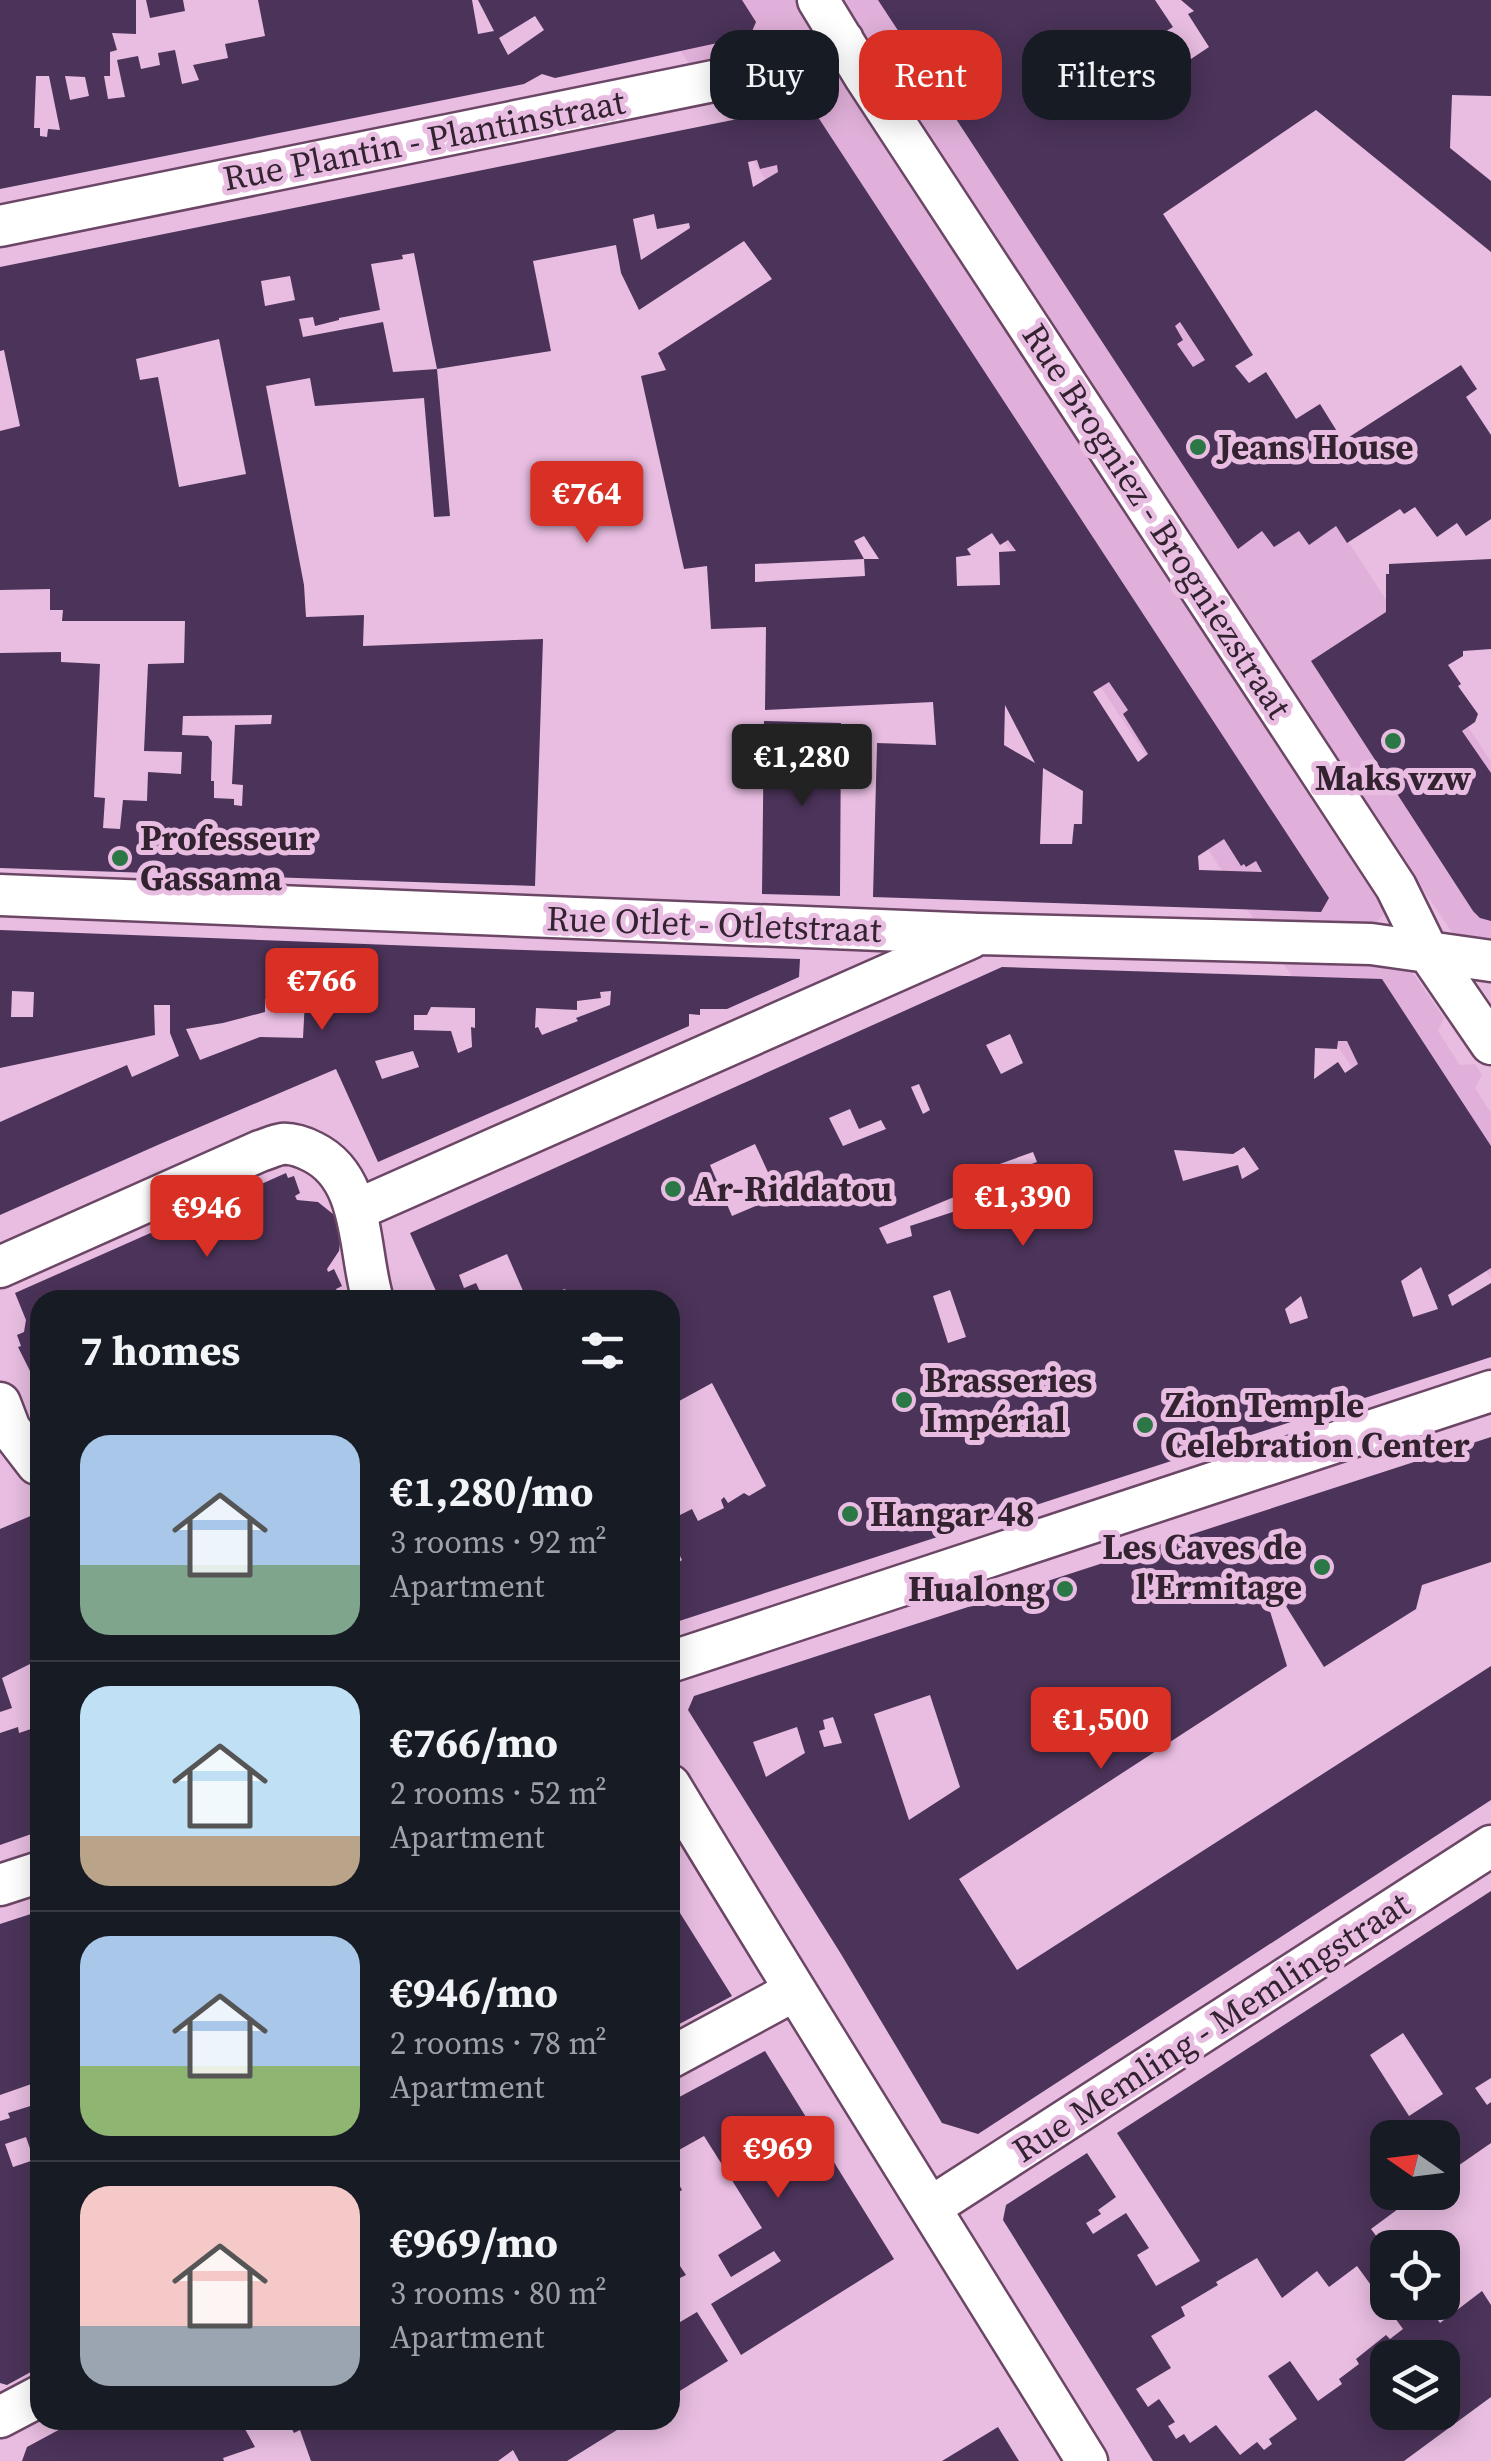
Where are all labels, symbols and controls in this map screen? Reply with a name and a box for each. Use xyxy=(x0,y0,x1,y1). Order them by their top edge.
chip: Buy xyxy=(710,30,839,120)
chip: Rent xyxy=(859,30,1002,120)
chip: Filters xyxy=(1022,30,1191,120)
street label: Rue Plantin - Plantinstraat xyxy=(219,77,630,203)
street label: Rue Brogniez - Brogniezstraat xyxy=(1011,314,1303,728)
place label: Jeans House xyxy=(1216,423,1414,471)
marker: Jeans House xyxy=(1187,436,1209,458)
pin: €764 xyxy=(528,461,646,546)
text: €764 xyxy=(552,471,622,515)
pin: €1,280 xyxy=(721,724,883,809)
marker: Maks vzw xyxy=(1382,730,1404,752)
text: €1,280 xyxy=(754,734,850,778)
place label: Maks vzw xyxy=(1315,754,1471,802)
place label: Professeur Gassama xyxy=(140,814,316,902)
marker: Professeur Gassama xyxy=(109,847,131,869)
street label: Rue Otlet - Otletstraat xyxy=(546,894,883,954)
pin: €766 xyxy=(263,948,381,1033)
text: €766 xyxy=(287,958,357,1002)
pin: €1,390 xyxy=(942,1164,1104,1249)
place label: Ar-Riddatou xyxy=(693,1165,892,1213)
text: €1,390 xyxy=(975,1174,1071,1218)
pin: €946 xyxy=(148,1175,266,1260)
marker: Ar-Riddatou xyxy=(662,1178,684,1200)
text: €946 xyxy=(172,1185,242,1229)
text: 7 homes xyxy=(80,1321,240,1379)
icon: filters xyxy=(575,1323,630,1378)
place label: Brasseries Impérial xyxy=(924,1356,1092,1444)
place label: Zion Temple Celebration Center xyxy=(1165,1381,1470,1469)
marker: Brasseries Impérial xyxy=(893,1389,915,1411)
marker: Zion Temple Celebration Center xyxy=(1134,1414,1156,1436)
text: €1,280/mo xyxy=(390,1462,593,1520)
icon: home xyxy=(160,1475,280,1595)
place label: Hangar 48 xyxy=(870,1490,1035,1538)
marker: Hangar 48 xyxy=(839,1503,861,1525)
text: 3 rooms · 92 m² xyxy=(390,1520,607,1564)
place label: Les Caves de l'Ermitage xyxy=(1102,1523,1302,1611)
marker: Les Caves de l'Ermitage xyxy=(1311,1556,1333,1578)
text: Apartment xyxy=(390,1564,544,1608)
place label: Hualong xyxy=(908,1565,1045,1613)
marker: Hualong xyxy=(1054,1578,1076,1600)
pin: €1,500 xyxy=(1020,1687,1182,1772)
text: €1,500 xyxy=(1053,1697,1149,1741)
text: €766/mo xyxy=(390,1713,558,1771)
icon: home xyxy=(160,1726,280,1846)
text: 2 rooms · 52 m² xyxy=(390,1771,607,1815)
text: Apartment xyxy=(390,1815,544,1859)
street label: Rue Memling - Memlingstraat xyxy=(1003,1880,1419,2174)
text: €946/mo xyxy=(390,1963,558,2021)
icon: home xyxy=(160,1976,280,2096)
text: 2 rooms · 78 m² xyxy=(390,2021,607,2065)
text: Apartment xyxy=(390,2065,544,2109)
pin: €969 xyxy=(719,2116,837,2201)
north arrow xyxy=(1370,2120,1460,2210)
map controls xyxy=(1370,2120,1460,2430)
text: €969 xyxy=(743,2126,813,2170)
text: €969/mo xyxy=(390,2213,558,2271)
icon: home xyxy=(160,2226,280,2346)
button: locate xyxy=(1370,2230,1460,2320)
text: 3 rooms · 80 m² xyxy=(390,2271,607,2315)
text: Apartment xyxy=(390,2315,544,2359)
button: layers xyxy=(1370,2340,1460,2430)

